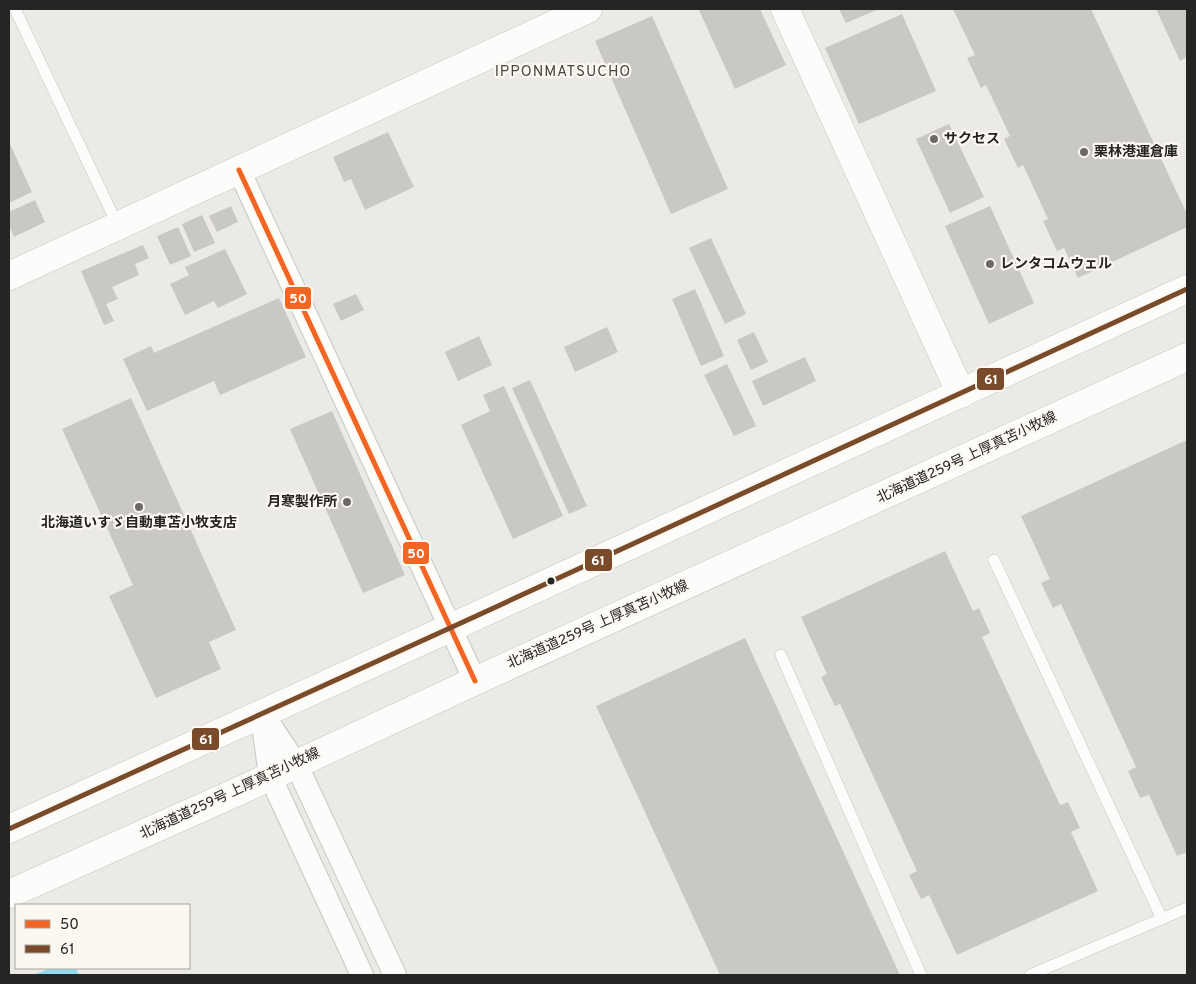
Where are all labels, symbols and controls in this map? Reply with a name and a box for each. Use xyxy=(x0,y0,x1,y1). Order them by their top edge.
district label: IPPONMATSUCHO xyxy=(495,63,631,82)
place label: サクセス xyxy=(944,131,1000,148)
marker: サクセス xyxy=(928,133,940,145)
place label: 栗林港運倉庫 xyxy=(1094,144,1178,161)
marker: 栗林港運倉庫 xyxy=(1078,146,1090,158)
place label: レンタコムウェル xyxy=(1000,256,1112,273)
marker: レンタコムウェル xyxy=(984,258,996,270)
line badge: 50 xyxy=(284,286,312,310)
text: 50 xyxy=(289,291,307,308)
line badge: 61 xyxy=(976,367,1005,391)
text: 61 xyxy=(984,372,998,389)
street label: 北海道道259号 上厚真苫小牧線 xyxy=(874,408,1060,507)
place label: 月寒製作所 xyxy=(267,493,337,511)
marker: 月寒製作所 xyxy=(341,496,353,508)
marker: 北海道いすゞ自動車苫小牧支店 xyxy=(133,501,145,513)
place label: 北海道いすゞ自動車苫小牧支店 xyxy=(41,514,237,532)
line badge: 50 xyxy=(402,541,430,565)
text: 50 xyxy=(407,546,425,563)
line badge: 61 xyxy=(584,548,613,572)
text: 61 xyxy=(591,553,605,570)
street label: 北海道道259号 上厚真苫小牧線 xyxy=(504,576,691,673)
unlabelled marker xyxy=(546,576,556,586)
line badge: 61 xyxy=(191,727,220,751)
text: 61 xyxy=(199,732,213,749)
street label: 北海道道259号 上厚真苫小牧線 xyxy=(137,744,323,843)
legend xyxy=(15,904,190,969)
text: 50 xyxy=(60,916,79,935)
text: 61 xyxy=(60,941,75,960)

